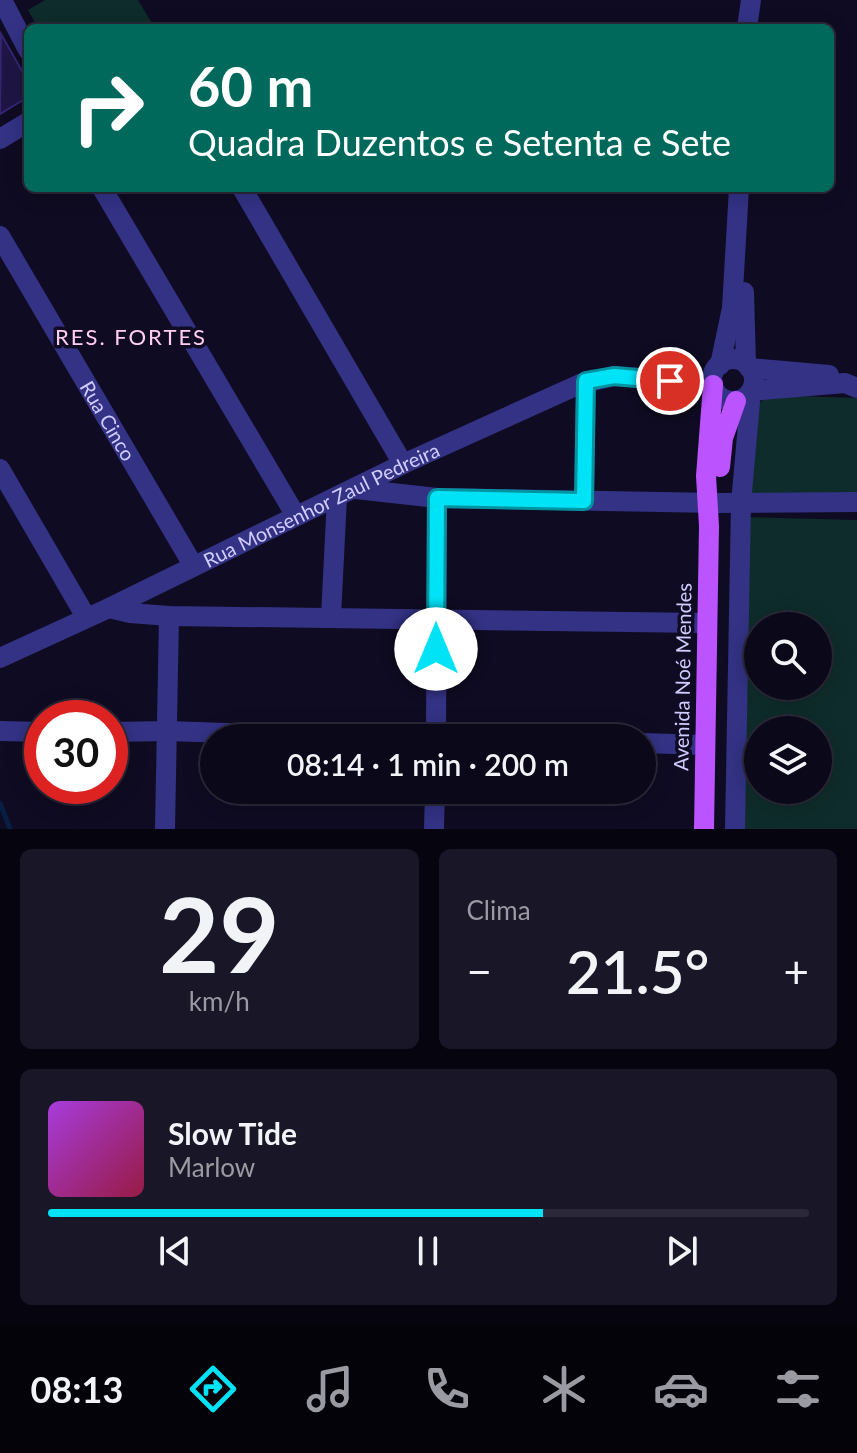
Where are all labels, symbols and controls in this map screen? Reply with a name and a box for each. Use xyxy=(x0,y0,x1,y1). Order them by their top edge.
text: 60 m xyxy=(188,52,313,119)
icon: right xyxy=(56,56,160,160)
text: Quadra Duzentos e Setenta e Sete xyxy=(188,120,731,164)
district label: RES. FORTES xyxy=(55,323,207,350)
pin xyxy=(636,347,704,415)
icon: arrive xyxy=(648,359,692,403)
street label: Rua Cinco xyxy=(76,376,141,465)
street label: Rua Monsenhor Zaul Pedreira xyxy=(199,437,443,572)
street label: Avenida Noé Mendes xyxy=(668,583,696,771)
position arrow xyxy=(394,607,478,691)
map controls xyxy=(744,612,832,804)
button: search xyxy=(744,612,832,700)
speed limit sign: 30 xyxy=(24,700,128,804)
button: layers xyxy=(744,716,832,804)
text: 08:14 · 1 min · 200 m xyxy=(287,746,569,782)
text: 29 xyxy=(159,870,280,995)
text: Clima xyxy=(467,894,531,926)
text: 21.5° xyxy=(566,935,710,1007)
text: − xyxy=(467,945,492,997)
text: + xyxy=(783,945,809,997)
text: km/h xyxy=(189,985,250,1017)
text: Slow Tide xyxy=(168,1115,297,1151)
text: Marlow xyxy=(168,1151,255,1183)
icon: previous xyxy=(153,1229,197,1273)
icon: pause xyxy=(406,1229,450,1273)
icon: next xyxy=(660,1229,704,1273)
icon: directions xyxy=(185,1361,241,1417)
icon: music xyxy=(302,1361,358,1417)
icon: phone xyxy=(419,1361,475,1417)
icon: climate xyxy=(536,1361,592,1417)
icon: car xyxy=(653,1361,709,1417)
icon: filters xyxy=(770,1361,826,1417)
text: 08:13 xyxy=(31,1367,123,1411)

